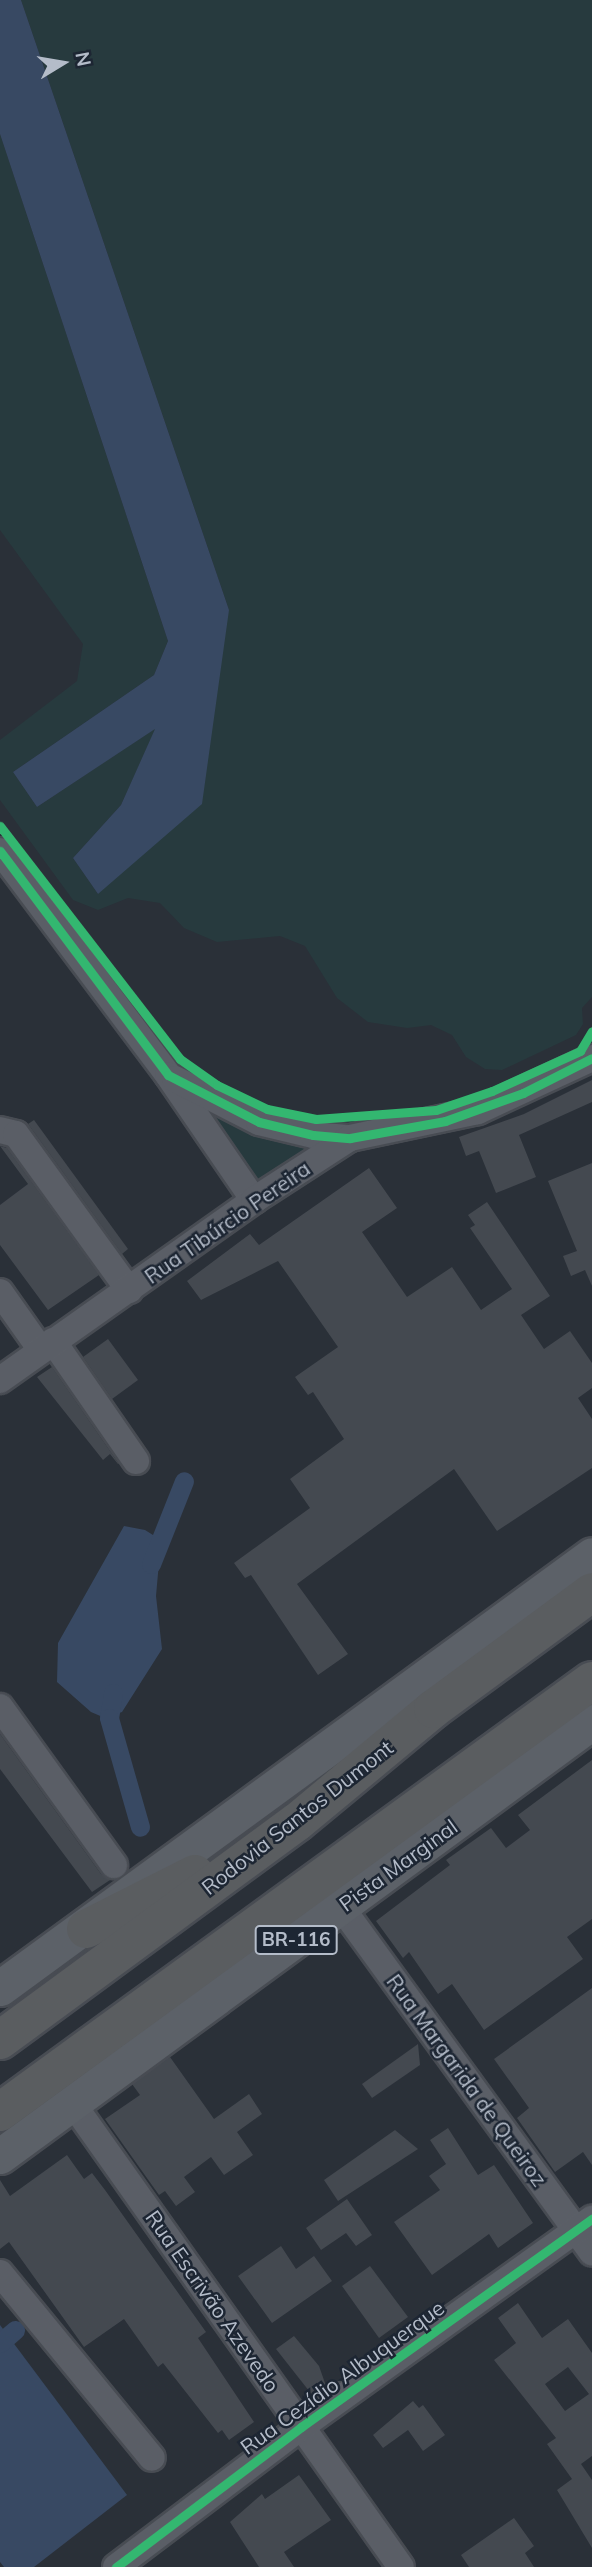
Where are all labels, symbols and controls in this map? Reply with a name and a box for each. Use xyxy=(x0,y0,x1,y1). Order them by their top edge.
north arrow xyxy=(28,28,98,98)
text: N xyxy=(70,50,97,68)
street label: Rua Tibúrcio Pereira xyxy=(139,1155,315,1289)
street label: Rodovia Santos Dumont xyxy=(196,1734,398,1900)
street label: Pista Marginal xyxy=(334,1814,462,1916)
road number: BR-116 xyxy=(254,1924,338,1956)
street label: Rua Margarida de Queiroz xyxy=(382,1969,552,2191)
street label: Rua Escrivão Azevedo xyxy=(141,2205,285,2397)
street label: Rua Cezídio Albuquerque xyxy=(235,2295,449,2459)

